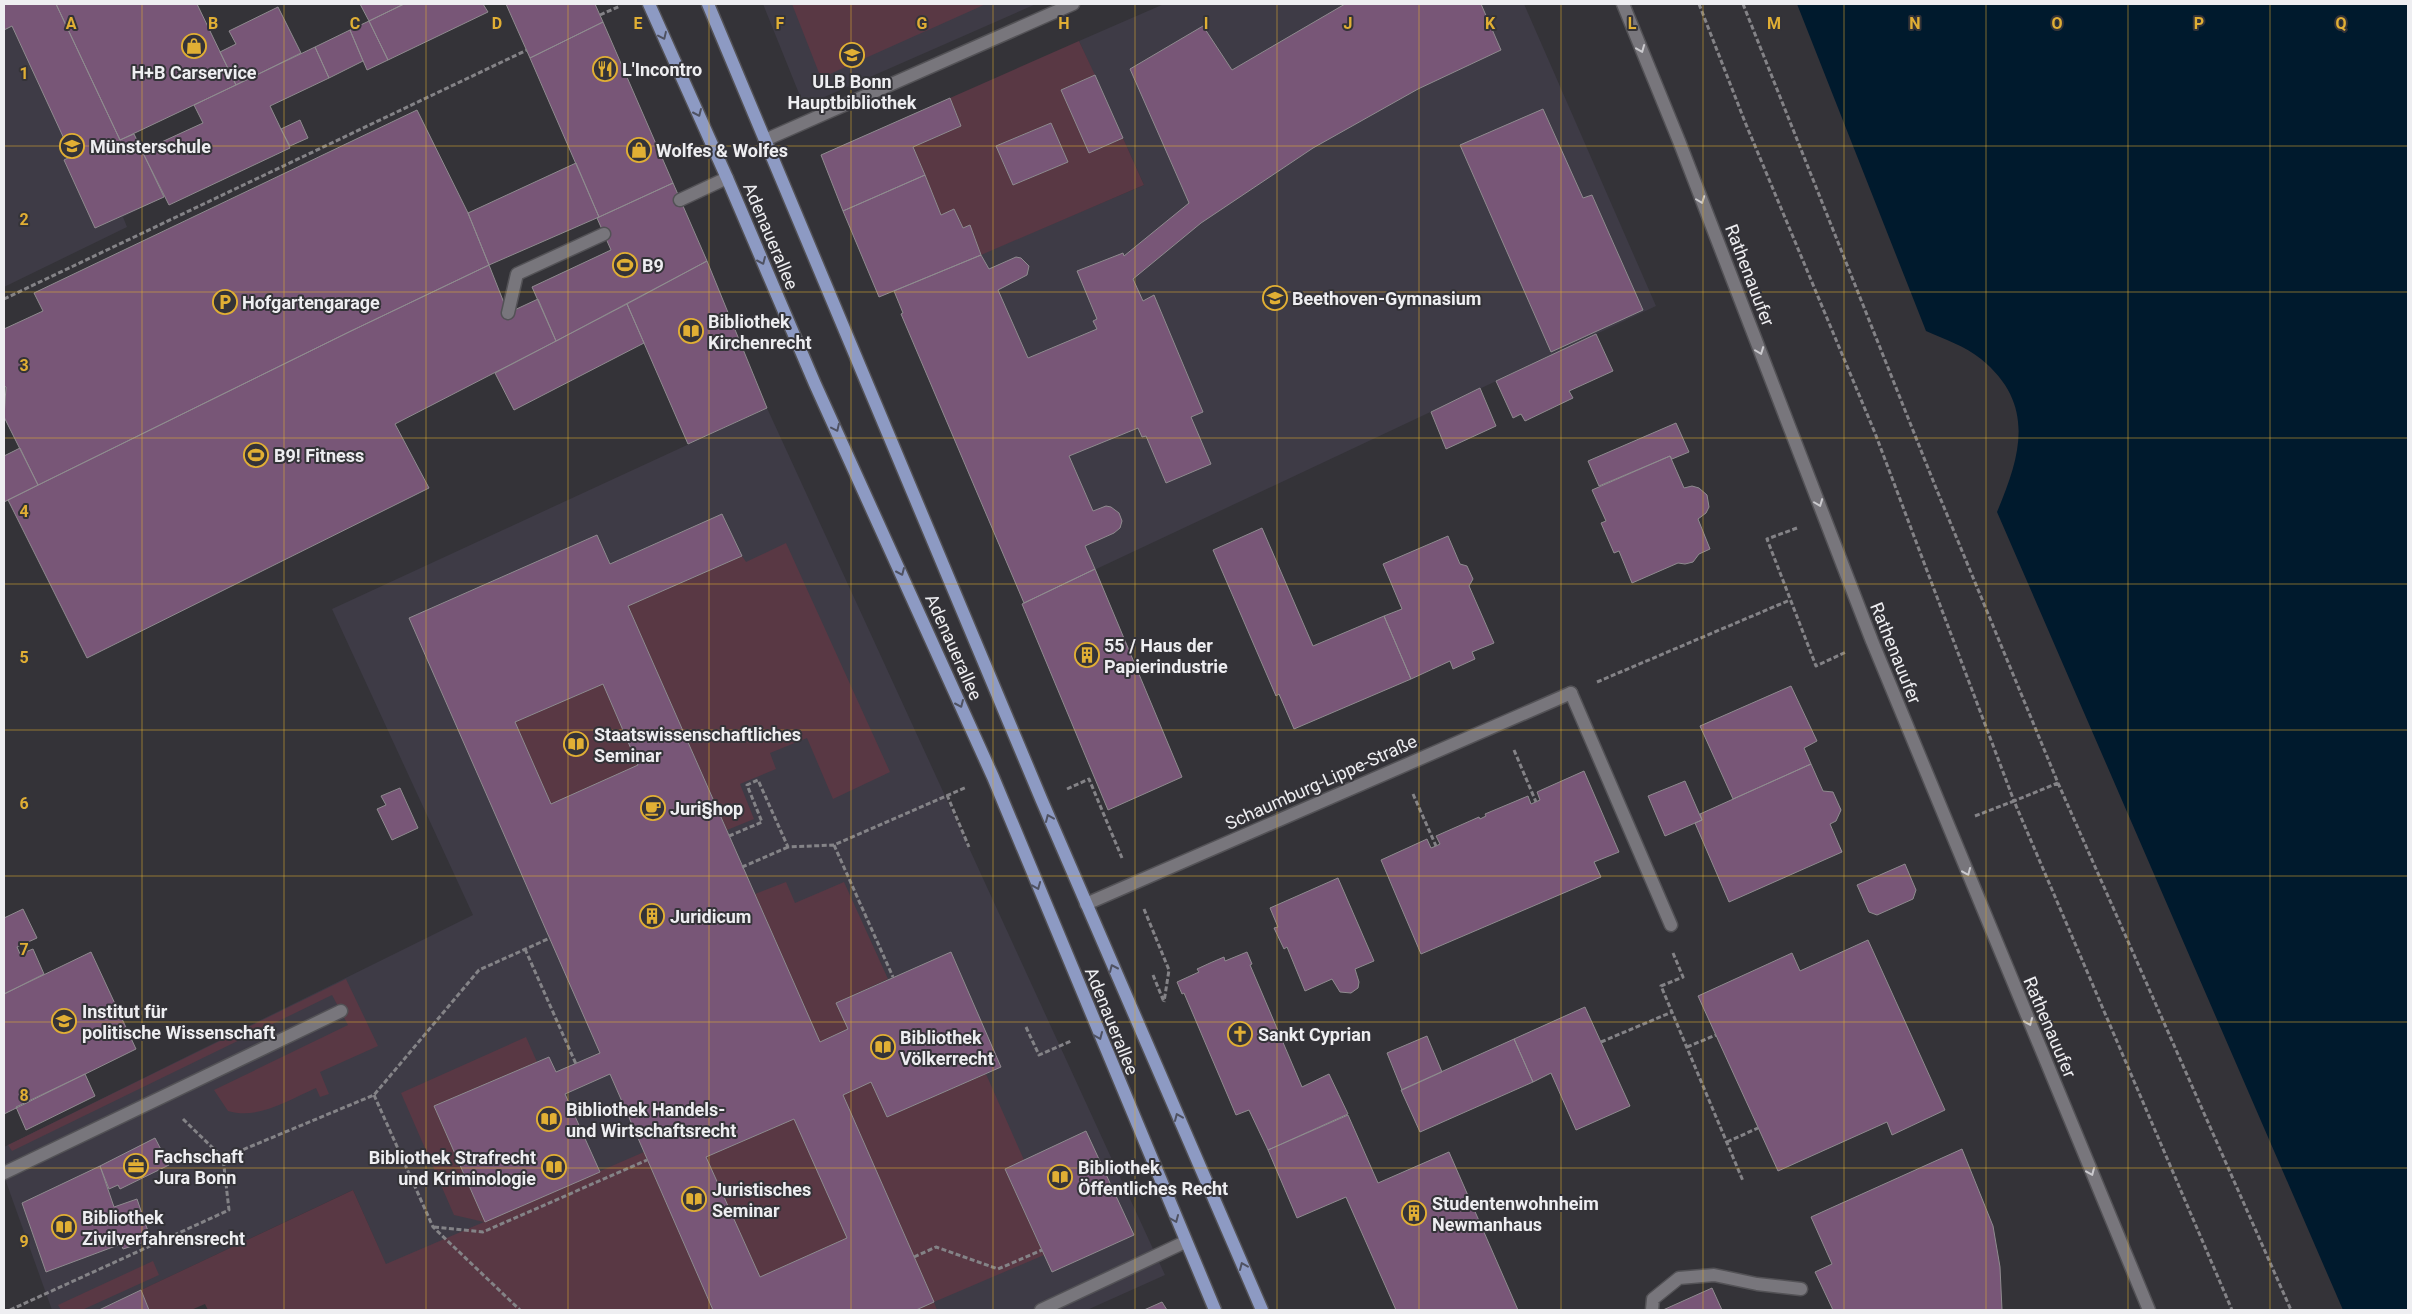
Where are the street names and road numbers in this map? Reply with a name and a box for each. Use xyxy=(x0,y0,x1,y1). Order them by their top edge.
street label: Adenauerallee xyxy=(739,179,803,293)
street label: Rathenauufer xyxy=(1721,221,1779,329)
street label: Adenauerallee xyxy=(921,591,987,703)
street label: Rathenauufer xyxy=(1866,599,1926,707)
street label: Schaumburg-Lippe-Straße xyxy=(1222,730,1420,834)
street label: Adenauerallee xyxy=(1081,964,1143,1078)
street label: Rathenauufer xyxy=(2019,973,2081,1081)

